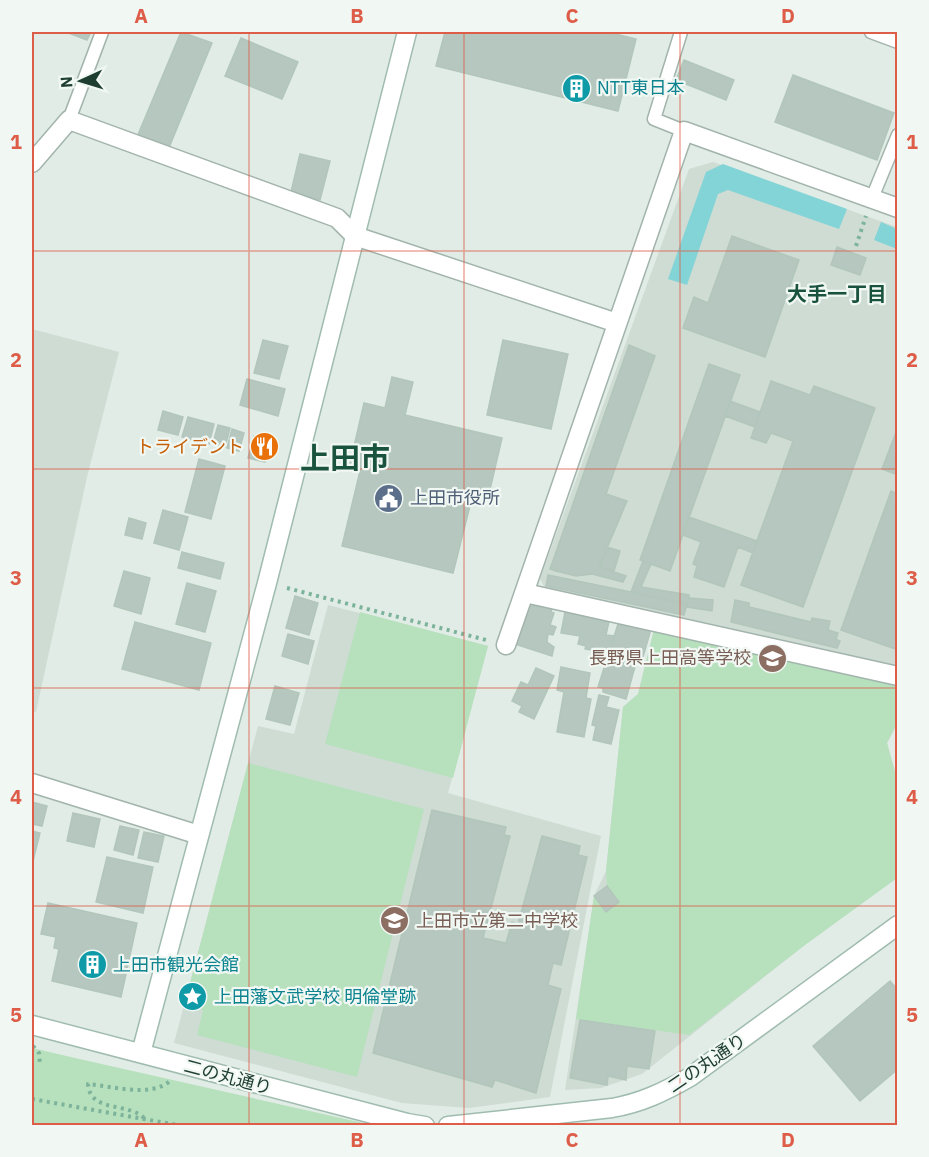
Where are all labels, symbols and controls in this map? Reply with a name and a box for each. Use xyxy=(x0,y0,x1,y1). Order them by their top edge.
text: A xyxy=(134,2,148,29)
text: B xyxy=(350,2,364,29)
text: C xyxy=(565,2,579,29)
text: D xyxy=(781,2,795,29)
north arrow xyxy=(51,51,111,111)
building icon: NTT東日本 xyxy=(560,72,592,104)
text: N xyxy=(56,76,76,89)
place label: NTT東日本 xyxy=(597,76,685,99)
text: 1 xyxy=(10,128,22,155)
text: 1 xyxy=(906,128,918,155)
district label: 大手一丁目 xyxy=(787,280,887,307)
text: 2 xyxy=(10,346,22,373)
text: 2 xyxy=(906,346,918,373)
restaurant icon: トライデント xyxy=(249,431,281,463)
place label: トライデント xyxy=(136,435,244,458)
district label: 上田市 xyxy=(300,438,390,477)
public building icon: 上田市役所 xyxy=(373,482,405,514)
place label: 上田市役所 xyxy=(410,486,500,509)
text: 3 xyxy=(10,564,22,591)
text: 3 xyxy=(906,564,918,591)
school or university icon: 長野県上田高等学校 xyxy=(756,642,788,674)
place label: 長野県上田高等学校 xyxy=(589,646,751,669)
text: 4 xyxy=(10,783,22,810)
text: 4 xyxy=(906,783,918,810)
school or university icon: 上田市立第二中学校 xyxy=(379,905,411,937)
place label: 上田市立第二中学校 xyxy=(416,909,578,932)
building icon: 上田市観光会館 xyxy=(76,949,108,981)
place label: 上田市観光会館 xyxy=(113,953,239,976)
place icon: 上田藩文武学校 明倫堂跡 xyxy=(177,981,209,1013)
place label: 上田藩文武学校 明倫堂跡 xyxy=(214,985,416,1008)
text: 5 xyxy=(10,1001,22,1028)
text: 5 xyxy=(906,1001,918,1028)
street label: 二の丸通り xyxy=(663,1028,750,1097)
street label: 二の丸通り xyxy=(182,1054,275,1099)
text: A xyxy=(134,1126,148,1153)
text: B xyxy=(350,1126,364,1153)
text: C xyxy=(565,1126,579,1153)
text: D xyxy=(781,1126,795,1153)

